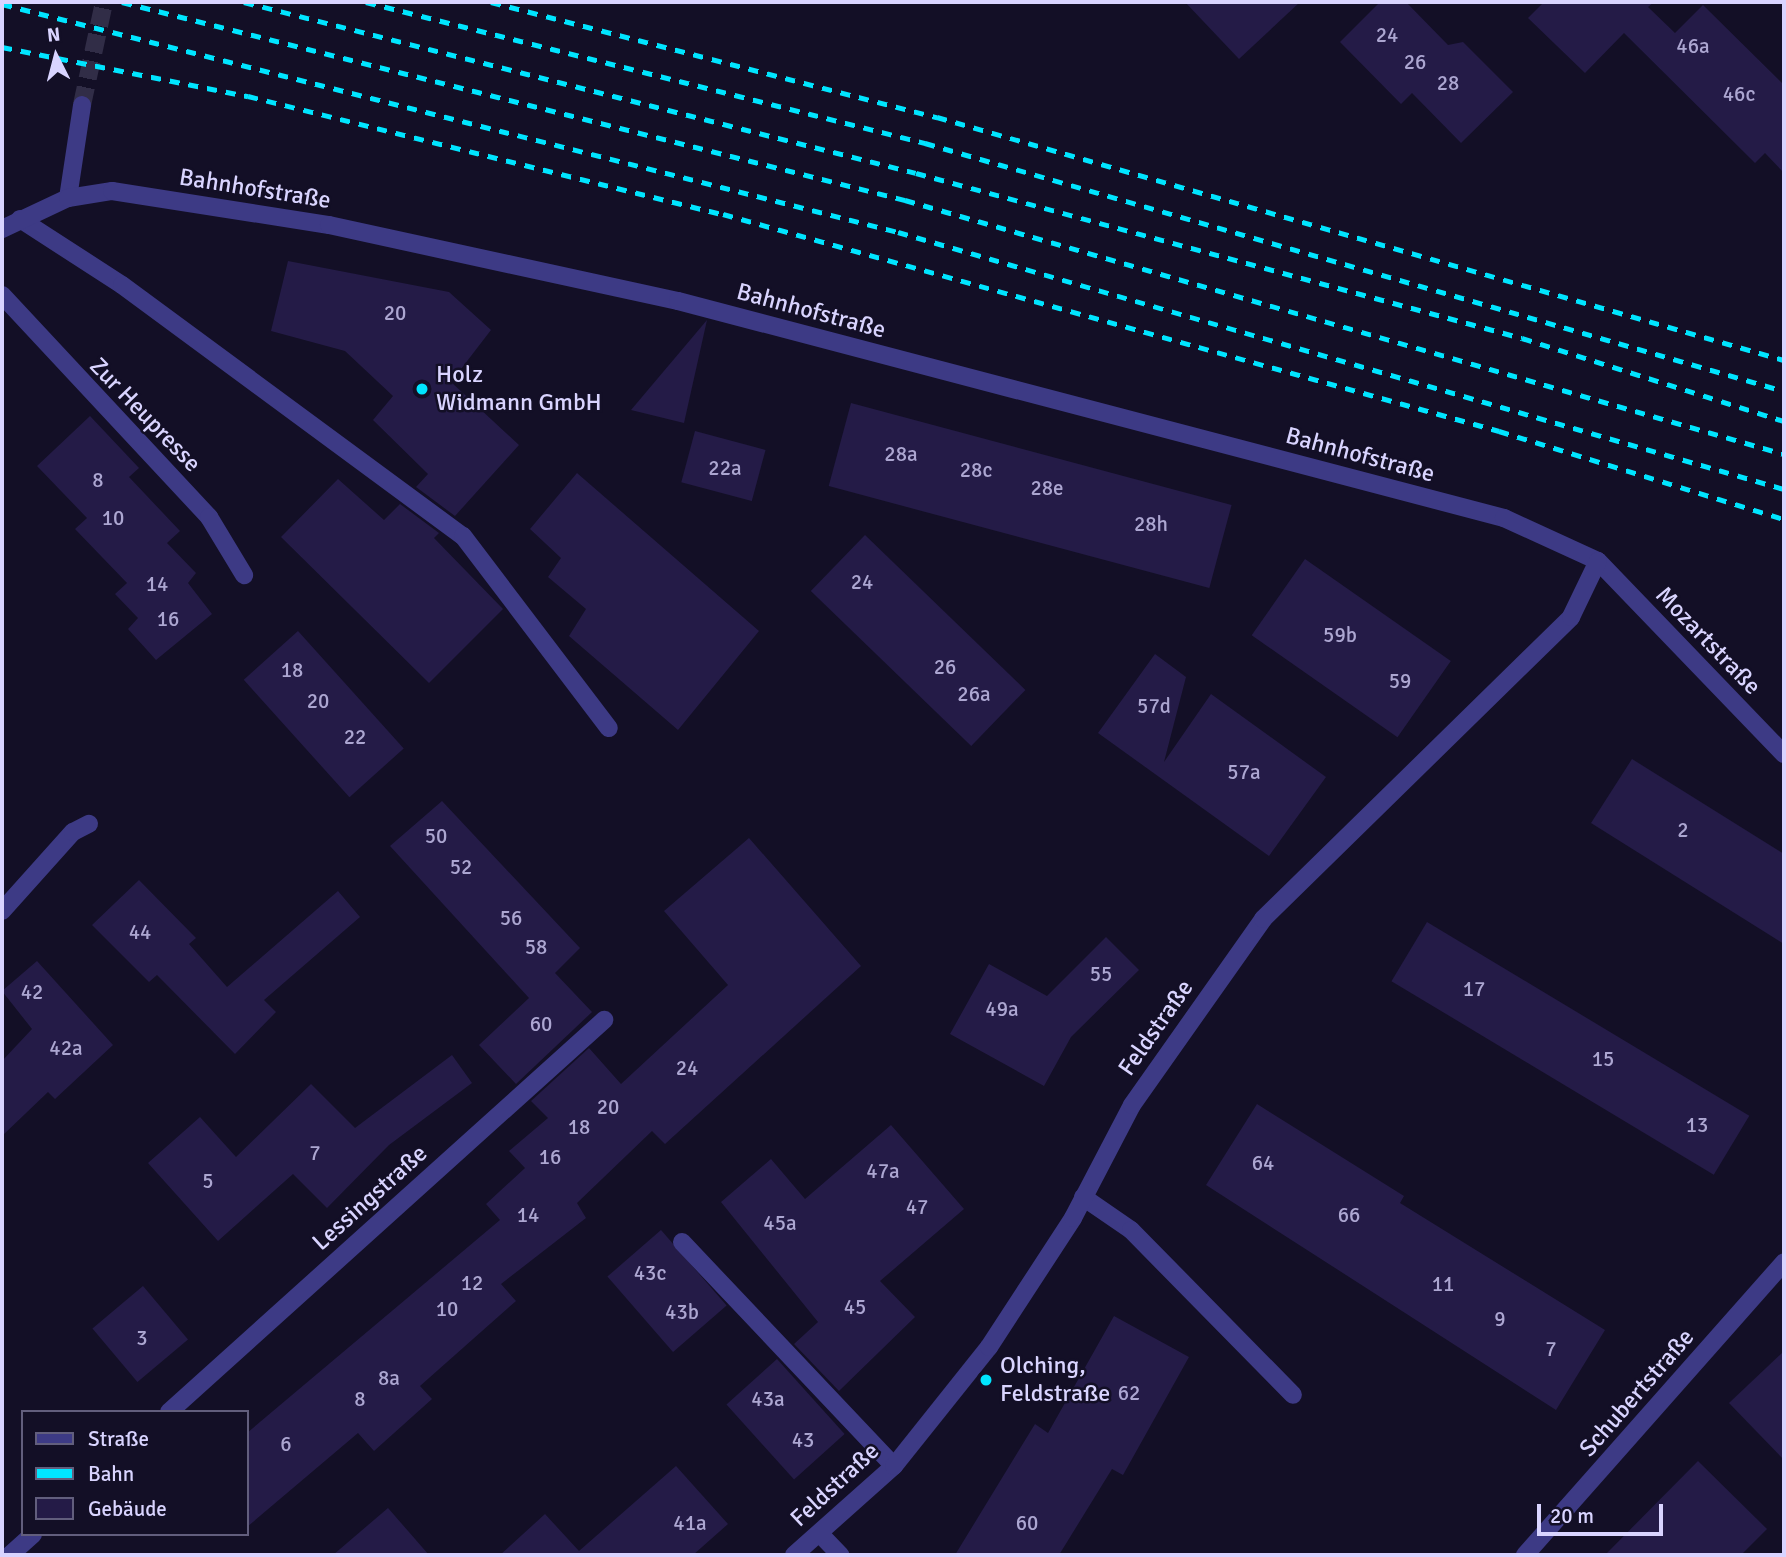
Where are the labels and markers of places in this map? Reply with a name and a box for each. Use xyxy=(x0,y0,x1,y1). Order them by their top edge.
place label: Holz Widmann GmbH xyxy=(436,361,602,417)
marker: Holz Widmann GmbH xyxy=(414,381,430,397)
place label: Olching, Feldstraße xyxy=(1000,1352,1110,1408)
marker: Olching, Feldstraße xyxy=(978,1372,994,1388)

